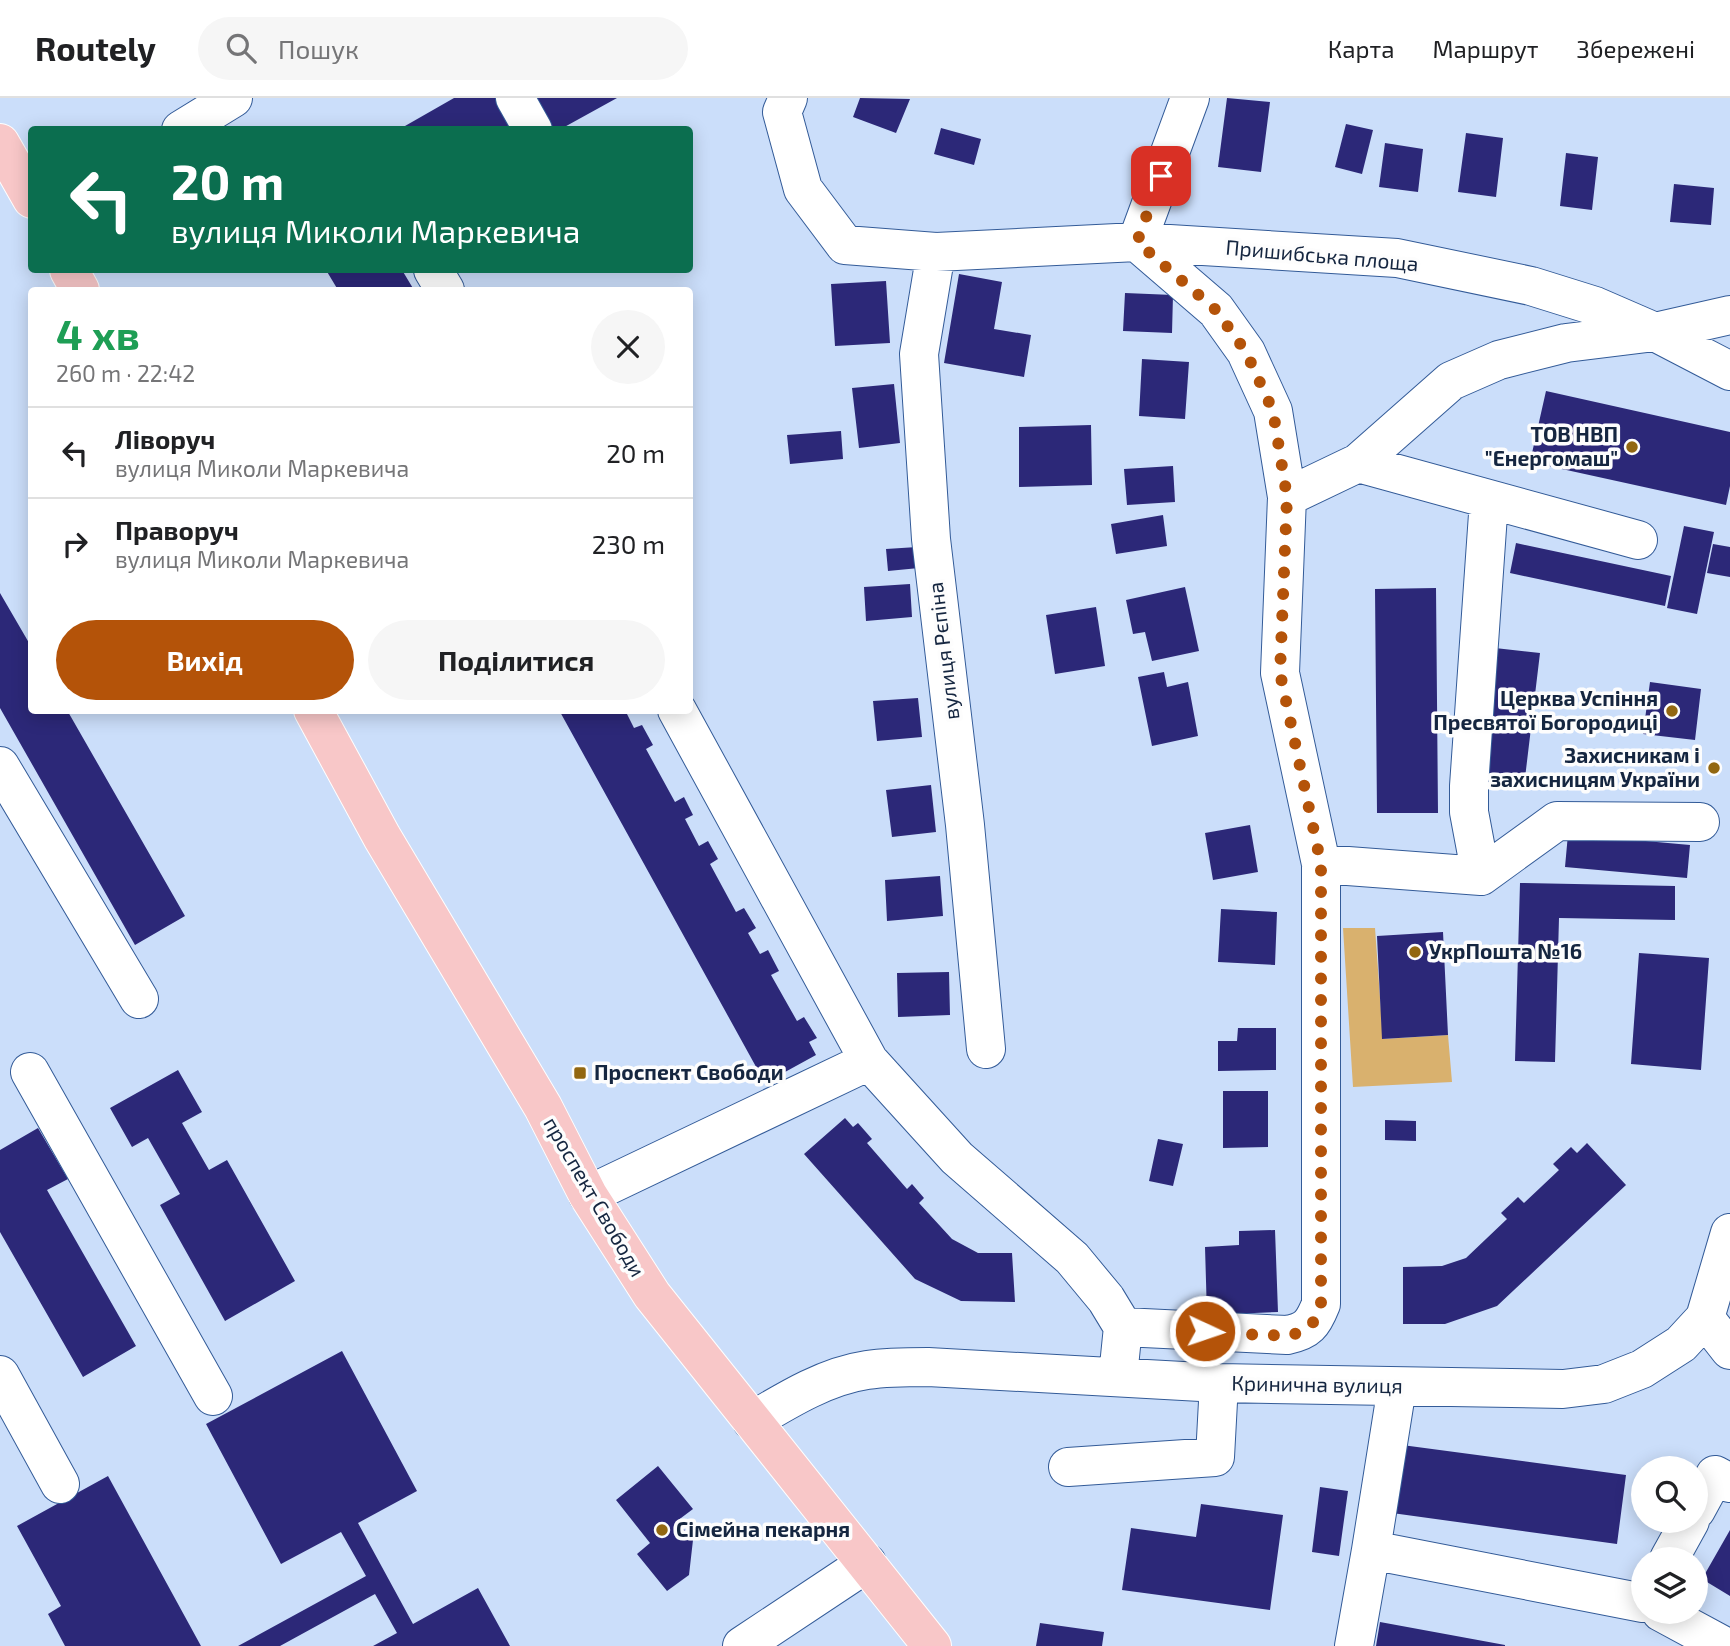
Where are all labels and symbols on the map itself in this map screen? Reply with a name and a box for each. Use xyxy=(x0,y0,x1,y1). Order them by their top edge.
pin xyxy=(1131,146,1191,206)
street label: Пришибська площа xyxy=(1225,234,1420,275)
place label: ТОВ НВП "Енергомаш" xyxy=(1485,421,1618,470)
marker: ТОВ НВП "Енергомаш" xyxy=(1624,439,1640,455)
street label: вулиця Рєпіна xyxy=(922,581,964,722)
place label: Церква Успіння Пресвятої Богородиці xyxy=(1433,685,1658,734)
marker: Церква Успіння Пресвятої Богородиці xyxy=(1664,703,1680,719)
place label: Захисникам і захисницям України xyxy=(1490,742,1700,791)
marker: Захисникам і захисницям України xyxy=(1706,760,1722,776)
place label: УкрПошта №16 xyxy=(1429,938,1582,963)
marker: УкрПошта №16 xyxy=(1407,944,1423,960)
place label: Проспект Свободи xyxy=(594,1059,783,1084)
marker: Проспект Свободи xyxy=(572,1065,588,1081)
street label: проспект Свободи xyxy=(539,1112,651,1281)
position arrow xyxy=(1168,1294,1242,1368)
street label: Кринична вулиця xyxy=(1231,1370,1403,1398)
place label: Сімейна пекарня xyxy=(676,1516,850,1541)
marker: Сімейна пекарня xyxy=(654,1522,670,1538)

